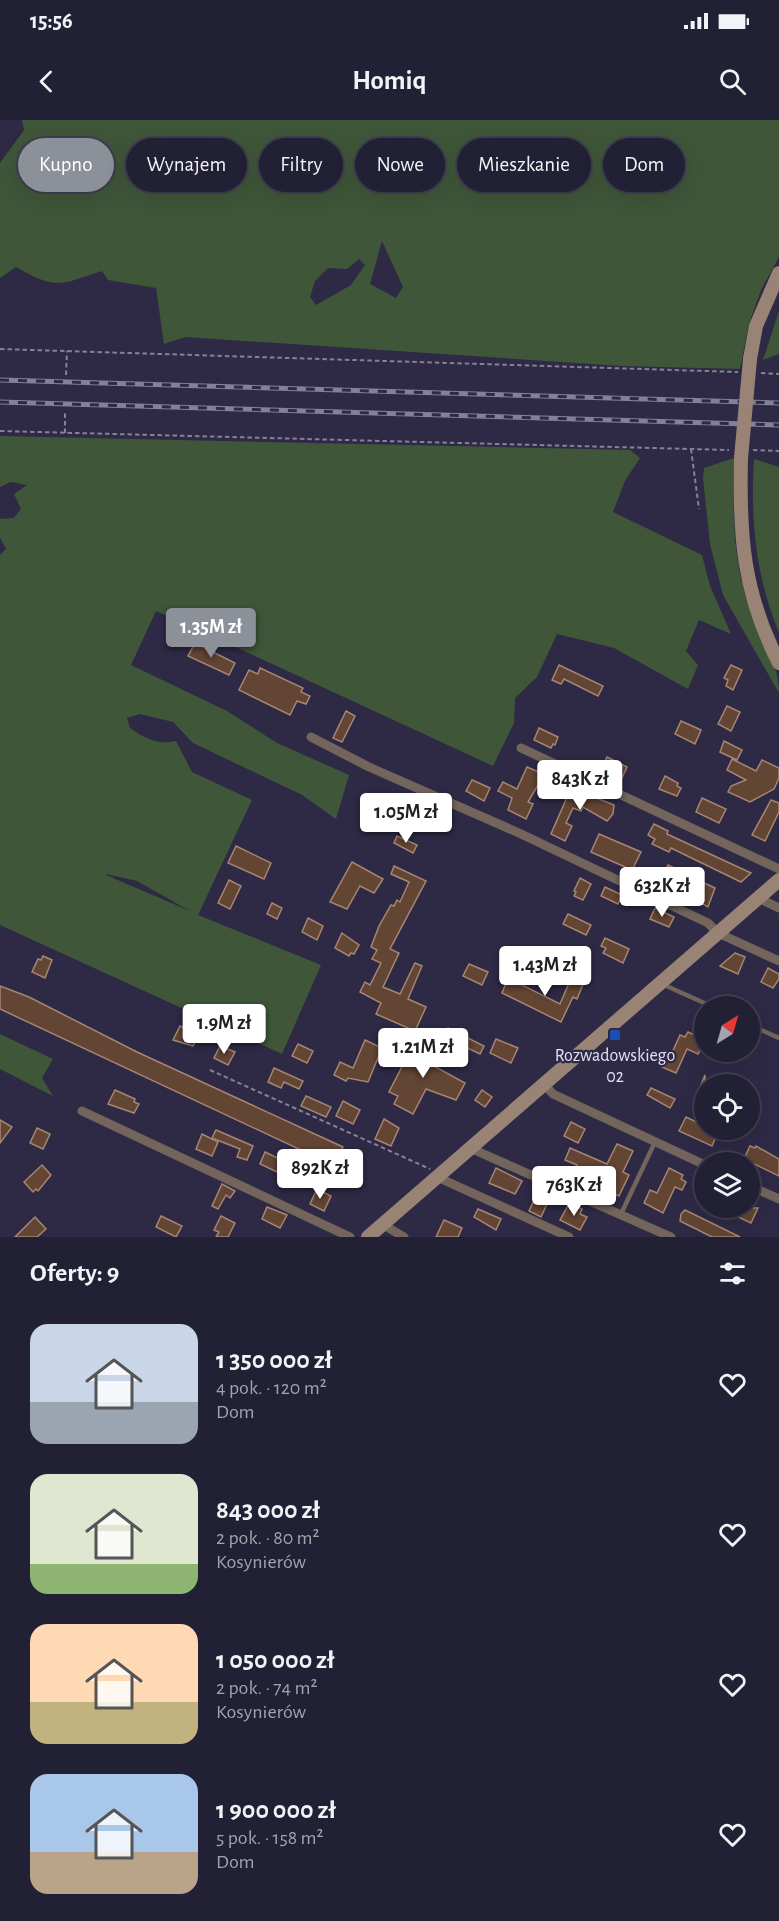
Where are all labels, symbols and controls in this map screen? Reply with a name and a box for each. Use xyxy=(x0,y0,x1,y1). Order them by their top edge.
text: 15:56 xyxy=(30,10,73,32)
icon: back xyxy=(30,65,63,98)
icon: search xyxy=(716,65,749,98)
text: Homiq xyxy=(352,67,427,94)
chip: Kupno xyxy=(18,138,114,192)
chip: Wynajem xyxy=(126,138,247,192)
chip: Filtry xyxy=(259,138,343,192)
chip: Nowe xyxy=(355,138,445,192)
chip: Mieszkanie xyxy=(457,138,591,192)
chip: Dom xyxy=(603,138,685,192)
pin: 1.35M zł xyxy=(149,608,273,659)
text: 1.35M zł xyxy=(180,617,242,637)
pin: 843K zł xyxy=(525,760,635,811)
text: 843K zł xyxy=(551,769,609,789)
pin: 1.05M zł xyxy=(344,793,468,844)
text: 1.05M zł xyxy=(374,802,438,822)
pin: 632K zł xyxy=(607,867,717,918)
text: 632K zł xyxy=(634,876,690,896)
pin: 1.43M zł xyxy=(483,946,607,997)
text: 1.43M zł xyxy=(513,955,577,975)
north arrow xyxy=(694,996,760,1062)
map controls xyxy=(694,996,760,1218)
pin: 1.9M zł xyxy=(169,1004,279,1055)
text: 1.9M zł xyxy=(197,1013,251,1033)
pin: 1.21M zł xyxy=(361,1028,485,1079)
marker: Rozwadowskiego 02 xyxy=(608,1028,622,1042)
text: 1.21M zł xyxy=(392,1037,454,1057)
place label: Rozwadowskiego 02 xyxy=(555,1047,675,1086)
button: locate xyxy=(694,1074,760,1140)
pin: 892K zł xyxy=(265,1149,375,1200)
button: layers xyxy=(694,1152,760,1218)
text: 892K zł xyxy=(291,1158,349,1178)
pin: 763K zł xyxy=(519,1166,629,1217)
text: 763K zł xyxy=(546,1175,602,1195)
icon: filters xyxy=(716,1257,749,1290)
text: Oferty: 9 xyxy=(30,1260,119,1286)
text: 1 350 000 zł xyxy=(216,1347,332,1373)
icon: home xyxy=(78,1348,150,1420)
icon: heart xyxy=(716,1368,749,1401)
text: 4 pok. · 120 m² xyxy=(216,1378,327,1398)
text: Dom xyxy=(216,1402,255,1422)
text: 843 000 zł xyxy=(216,1497,320,1523)
icon: home xyxy=(78,1498,150,1570)
icon: heart xyxy=(716,1518,749,1551)
text: 2 pok. · 80 m² xyxy=(216,1528,320,1548)
text: Kosynierów xyxy=(216,1552,306,1572)
text: 1 050 000 zł xyxy=(216,1647,335,1673)
icon: home xyxy=(78,1648,150,1720)
icon: heart xyxy=(716,1668,749,1701)
text: 2 pok. · 74 m² xyxy=(216,1678,318,1698)
text: Kosynierów xyxy=(216,1702,306,1722)
text: 1 900 000 zł xyxy=(216,1797,336,1823)
icon: home xyxy=(78,1798,150,1870)
icon: heart xyxy=(716,1818,749,1851)
text: 5 pok. · 158 m² xyxy=(216,1828,324,1848)
text: Dom xyxy=(216,1852,255,1872)

